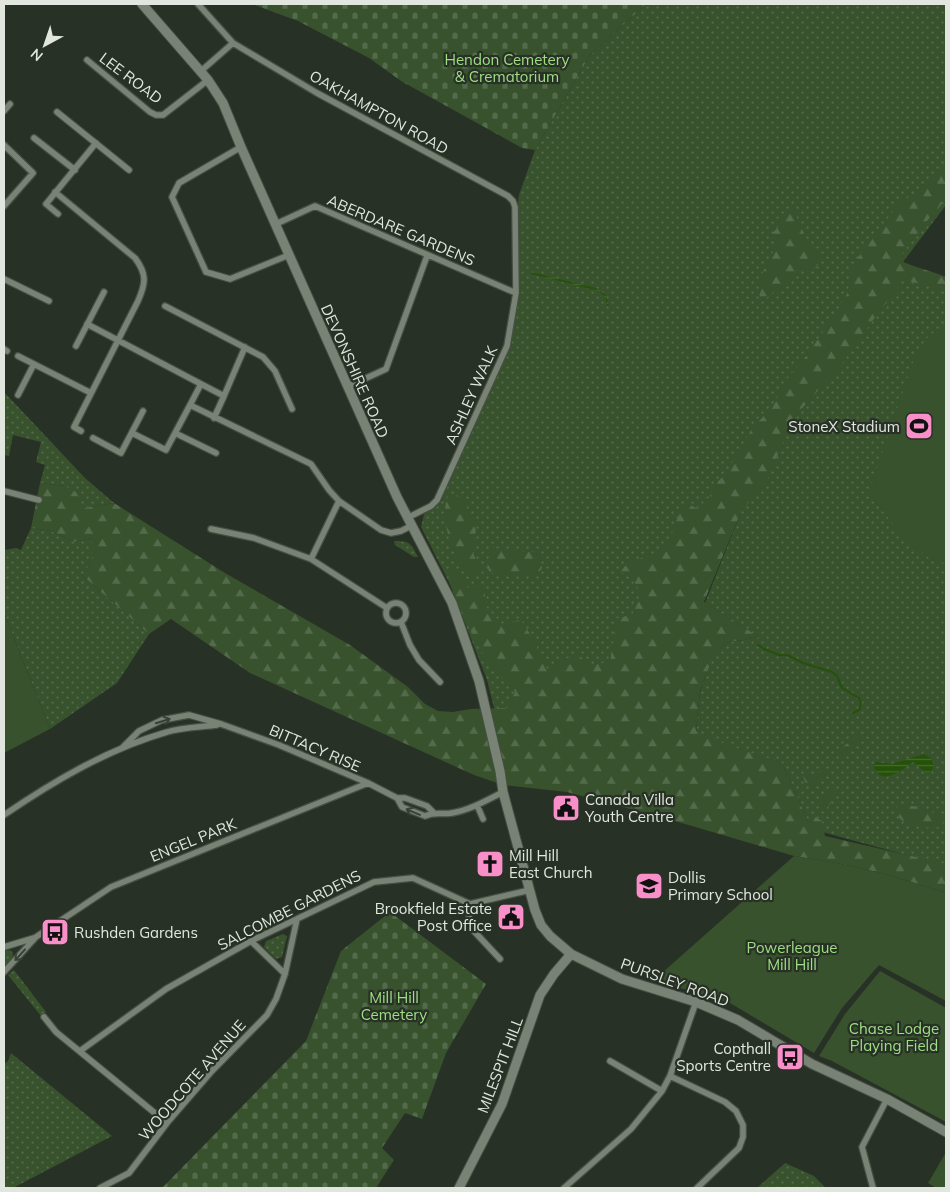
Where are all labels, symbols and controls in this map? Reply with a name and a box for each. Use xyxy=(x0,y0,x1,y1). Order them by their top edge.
north arrow xyxy=(20,20,70,70)
text: N xyxy=(27,45,46,65)
street label: LEE ROAD xyxy=(96,48,166,108)
park label: Hendon Cemetery & Crematorium xyxy=(444,50,570,86)
street label: OAKHAMPTON ROAD xyxy=(306,66,452,158)
street label: ABERDARE GARDENS xyxy=(324,190,478,270)
street label: DEVONSHIRE ROAD xyxy=(317,301,393,441)
street label: ASHLEY WALK xyxy=(441,342,501,447)
sports icon: StoneX Stadium xyxy=(904,411,934,441)
place label: StoneX Stadium xyxy=(788,417,900,436)
one-way arrow xyxy=(154,716,170,725)
street label: BITTACY RISE xyxy=(266,720,364,776)
place label: Canada Villa Youth Centre xyxy=(584,790,674,826)
public building icon: Canada Villa Youth Centre xyxy=(551,793,581,823)
one-way arrow xyxy=(406,807,421,817)
street label: ENGEL PARK xyxy=(147,814,239,866)
place label: Mill Hill East Church xyxy=(509,846,593,882)
church icon: Mill Hill East Church xyxy=(475,849,505,879)
street label: SALCOMBE GARDENS xyxy=(214,866,364,954)
place label: Dollis Primary School xyxy=(668,868,773,904)
school or university icon: Dollis Primary School xyxy=(634,871,664,901)
place label: Brookfield Estate Post Office xyxy=(375,899,492,935)
public building icon: Brookfield Estate Post Office xyxy=(496,902,526,932)
bus stop icon: Rushden Gardens xyxy=(40,917,70,947)
place label: Rushden Gardens xyxy=(74,923,198,942)
park label: Powerleague Mill Hill xyxy=(746,938,838,974)
one-way arrow xyxy=(14,948,26,961)
street label: PURSLEY ROAD xyxy=(618,954,732,1010)
park label: Mill Hill Cemetery xyxy=(361,988,427,1024)
street label: MILESPIT HILL xyxy=(473,1014,527,1116)
street label: WOODCOTE AVENUE xyxy=(134,1016,250,1144)
park label: Chase Lodge Playing Field xyxy=(849,1019,939,1055)
place label: Copthall Sports Centre xyxy=(676,1039,771,1075)
bus stop icon: Copthall Sports Centre xyxy=(775,1042,805,1072)

